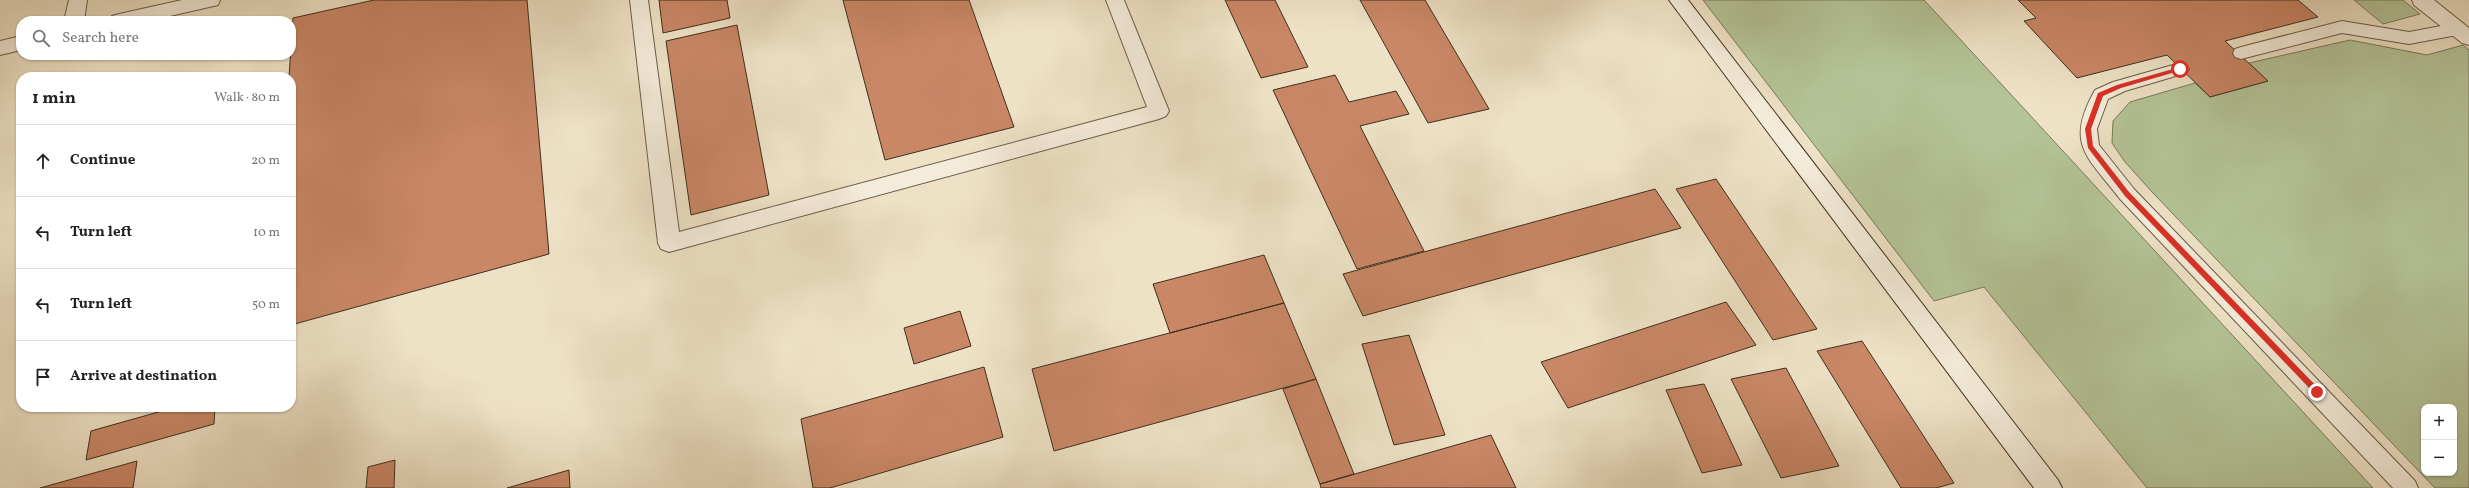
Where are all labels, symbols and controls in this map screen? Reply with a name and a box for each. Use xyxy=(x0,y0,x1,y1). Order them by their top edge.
search box xyxy=(16,16,296,60)
icon: search xyxy=(30,27,52,49)
text: Search here xyxy=(62,28,139,49)
route start xyxy=(2171,60,2189,78)
text: 1 min xyxy=(32,87,76,110)
text: Walk · 80 m xyxy=(214,89,280,107)
icon: ahead xyxy=(32,150,54,172)
text: Continue xyxy=(70,150,135,171)
text: 20 m xyxy=(251,152,280,170)
icon: left xyxy=(32,222,54,244)
text: Turn left xyxy=(70,222,132,243)
text: 10 m xyxy=(253,224,280,242)
icon: left xyxy=(32,294,54,316)
text: Turn left xyxy=(70,294,132,315)
text: 50 m xyxy=(252,296,280,314)
icon: arrive xyxy=(32,366,54,388)
text: Arrive at destination xyxy=(70,366,217,387)
route end xyxy=(2308,383,2326,401)
map controls xyxy=(2421,404,2457,476)
button: + xyxy=(2421,404,2457,440)
button: − xyxy=(2421,440,2457,476)

